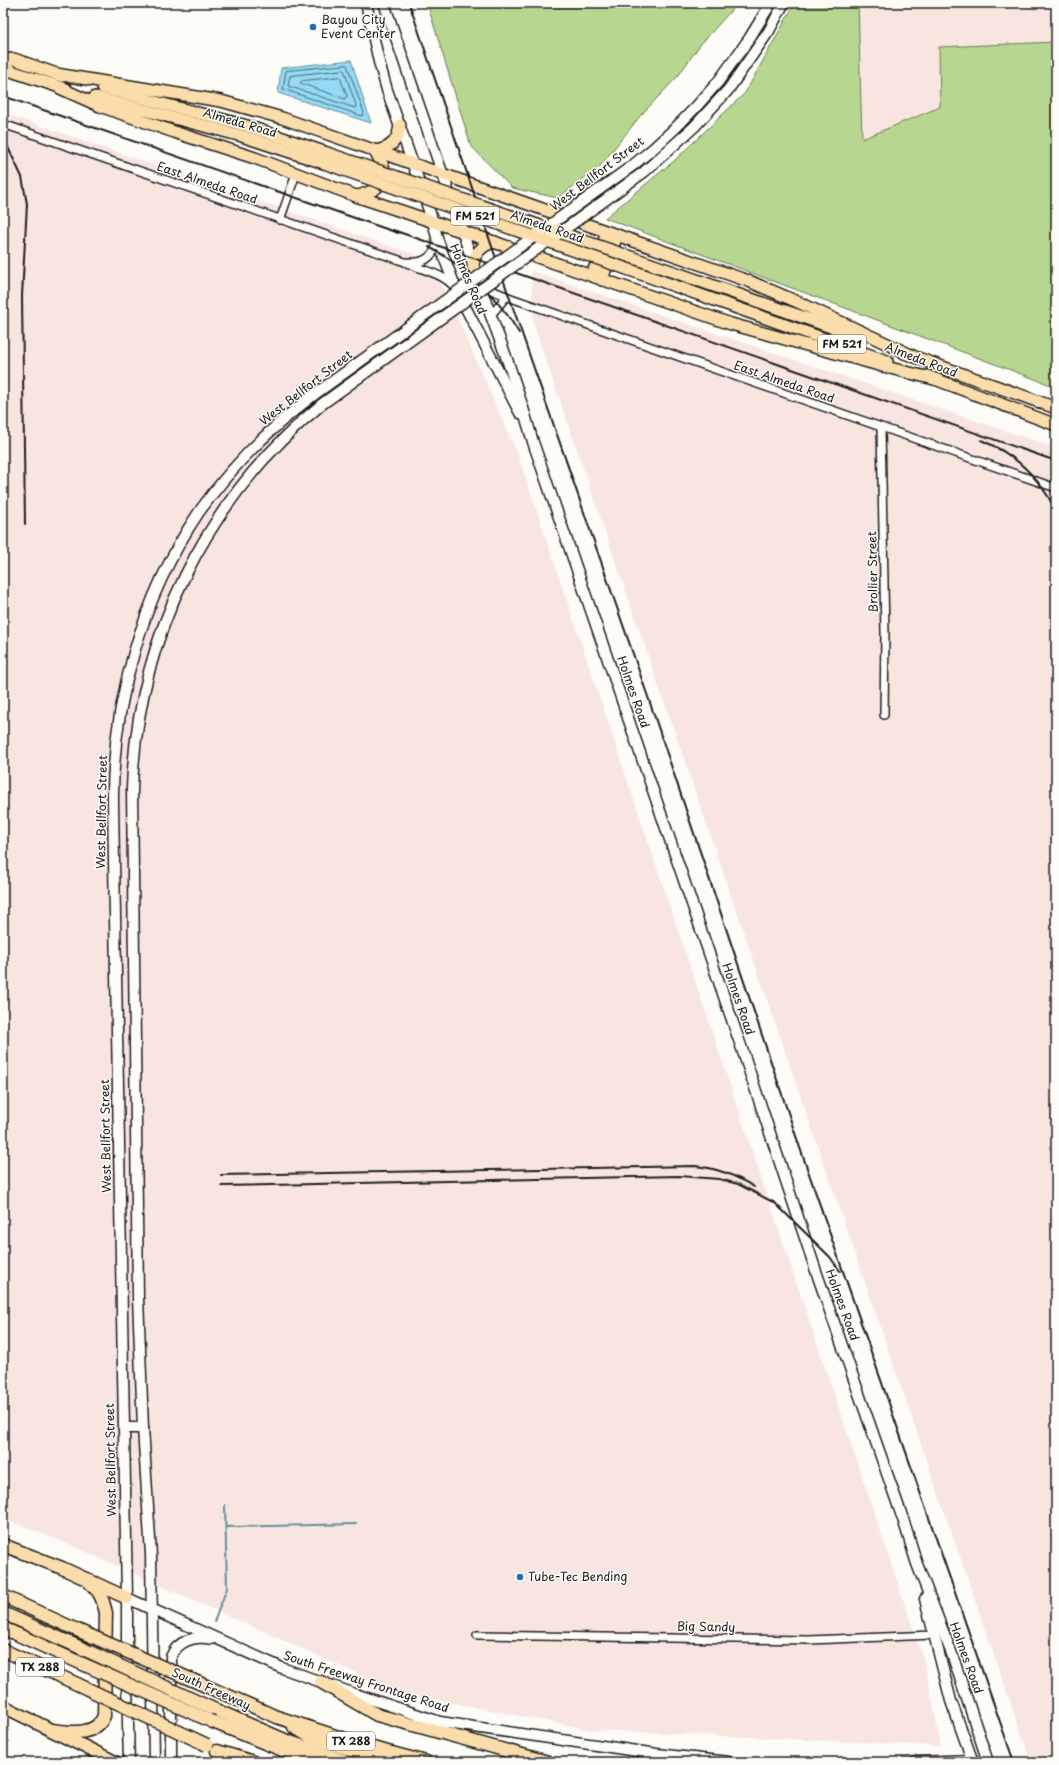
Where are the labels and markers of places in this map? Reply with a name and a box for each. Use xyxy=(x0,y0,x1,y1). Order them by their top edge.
place label: Bayou City Event Center xyxy=(321,10,396,42)
marker: Bayou City Event Center xyxy=(308,22,318,32)
place label: Tube-Tec Bending xyxy=(528,1567,628,1585)
marker: Tube-Tec Bending xyxy=(515,1572,525,1582)

